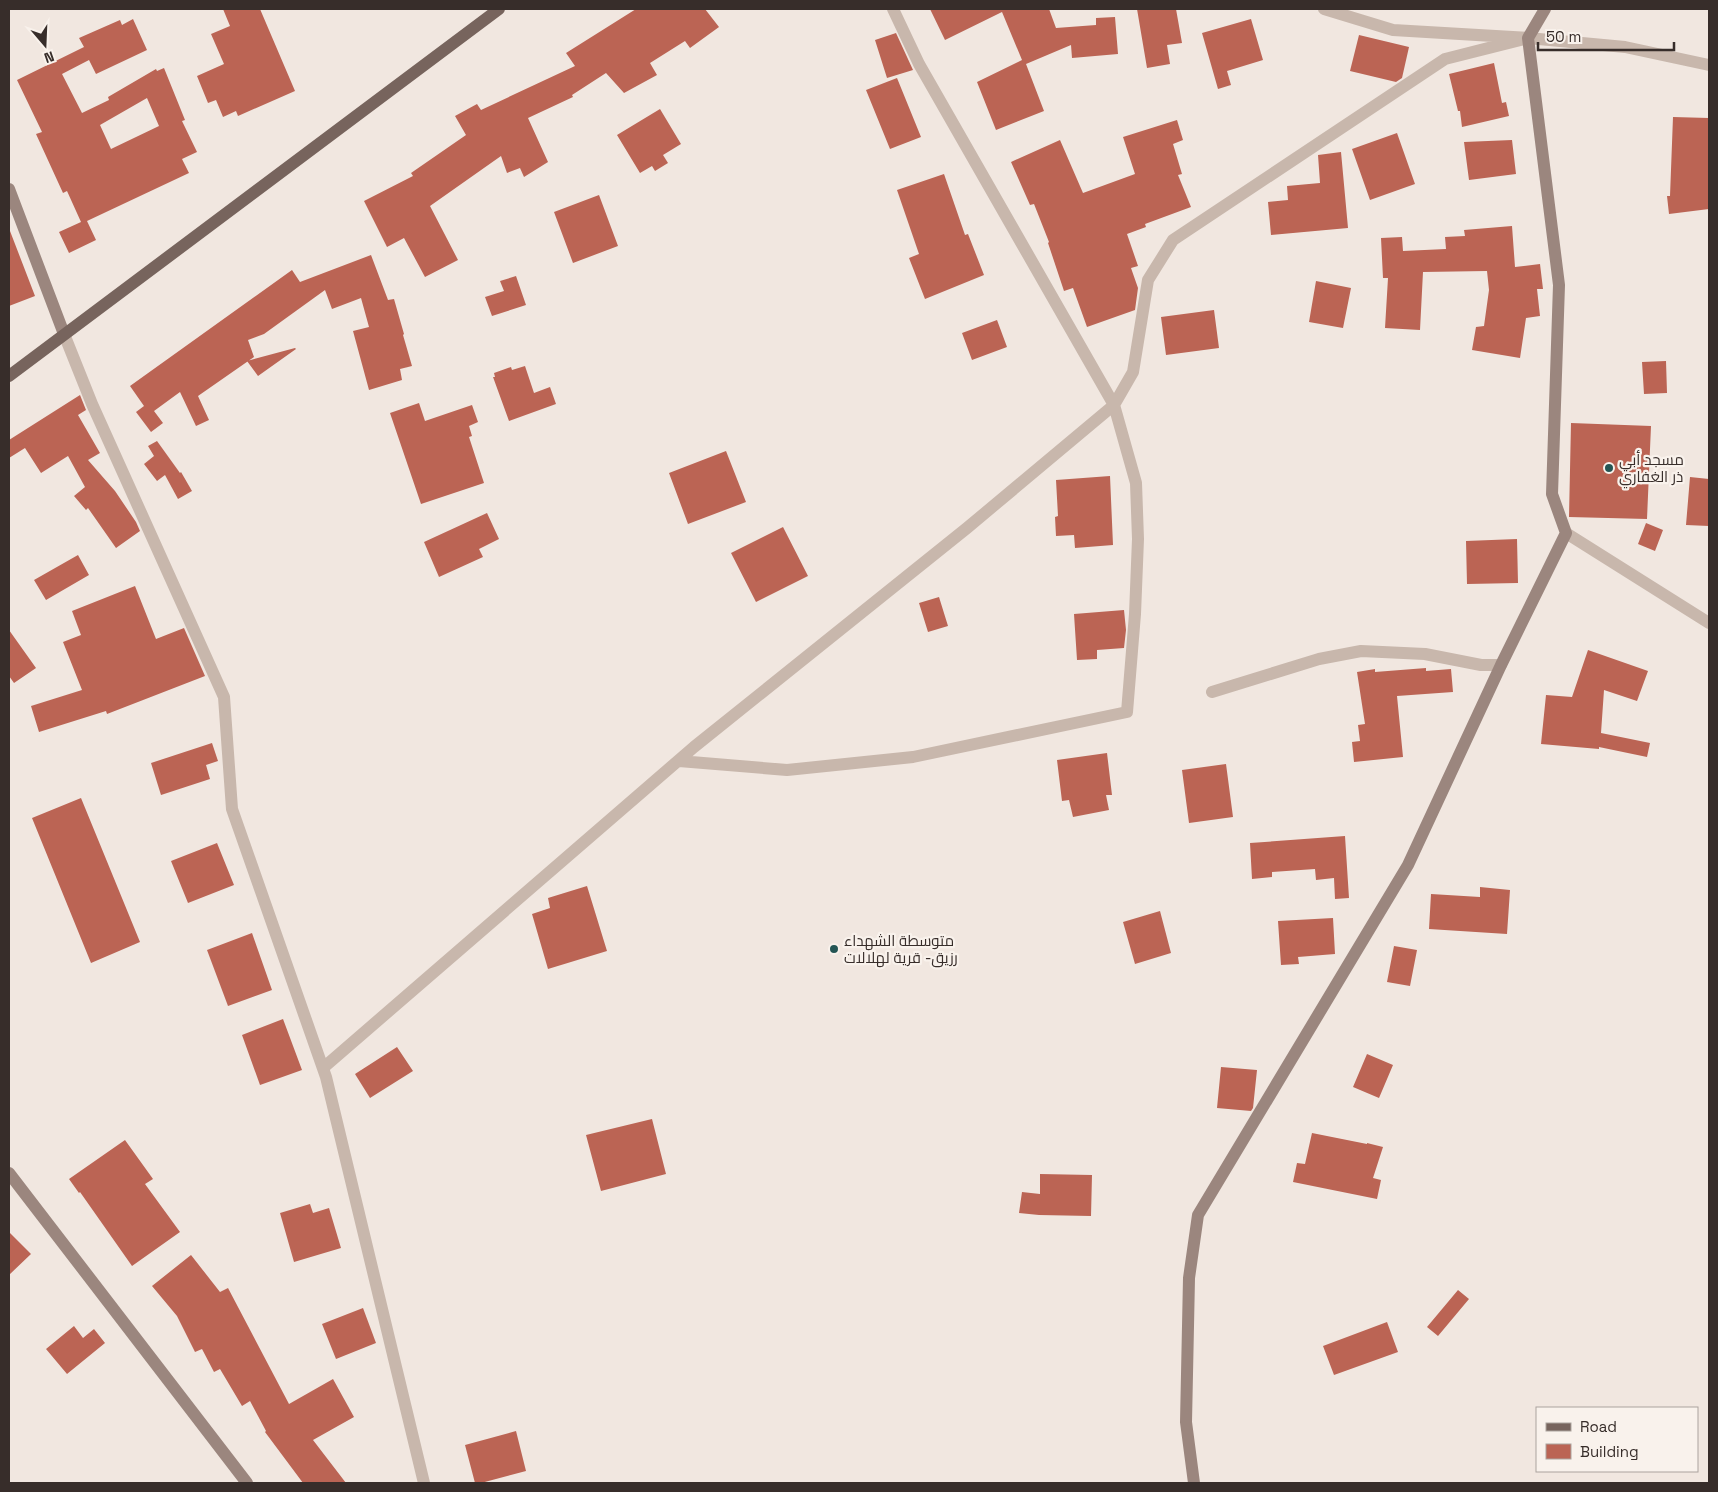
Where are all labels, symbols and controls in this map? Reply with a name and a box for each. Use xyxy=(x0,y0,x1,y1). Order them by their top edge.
north arrow xyxy=(20,20,70,70)
scale bar xyxy=(1538,20,1674,52)
text: 50 m xyxy=(1546,27,1581,46)
text: N xyxy=(42,47,57,67)
place label: مسجد أبي ذر الغفاري xyxy=(1619,450,1684,489)
marker: مسجد أبي ذر الغفاري xyxy=(1603,462,1615,474)
place label: متوسطة الشهداء رزيق- قرية لهلالات xyxy=(844,931,958,968)
marker: متوسطة الشهداء رزيق- قرية لهلالات xyxy=(828,943,840,955)
legend xyxy=(1536,1407,1698,1472)
text: Road xyxy=(1580,1417,1617,1436)
text: Building xyxy=(1580,1442,1639,1461)

